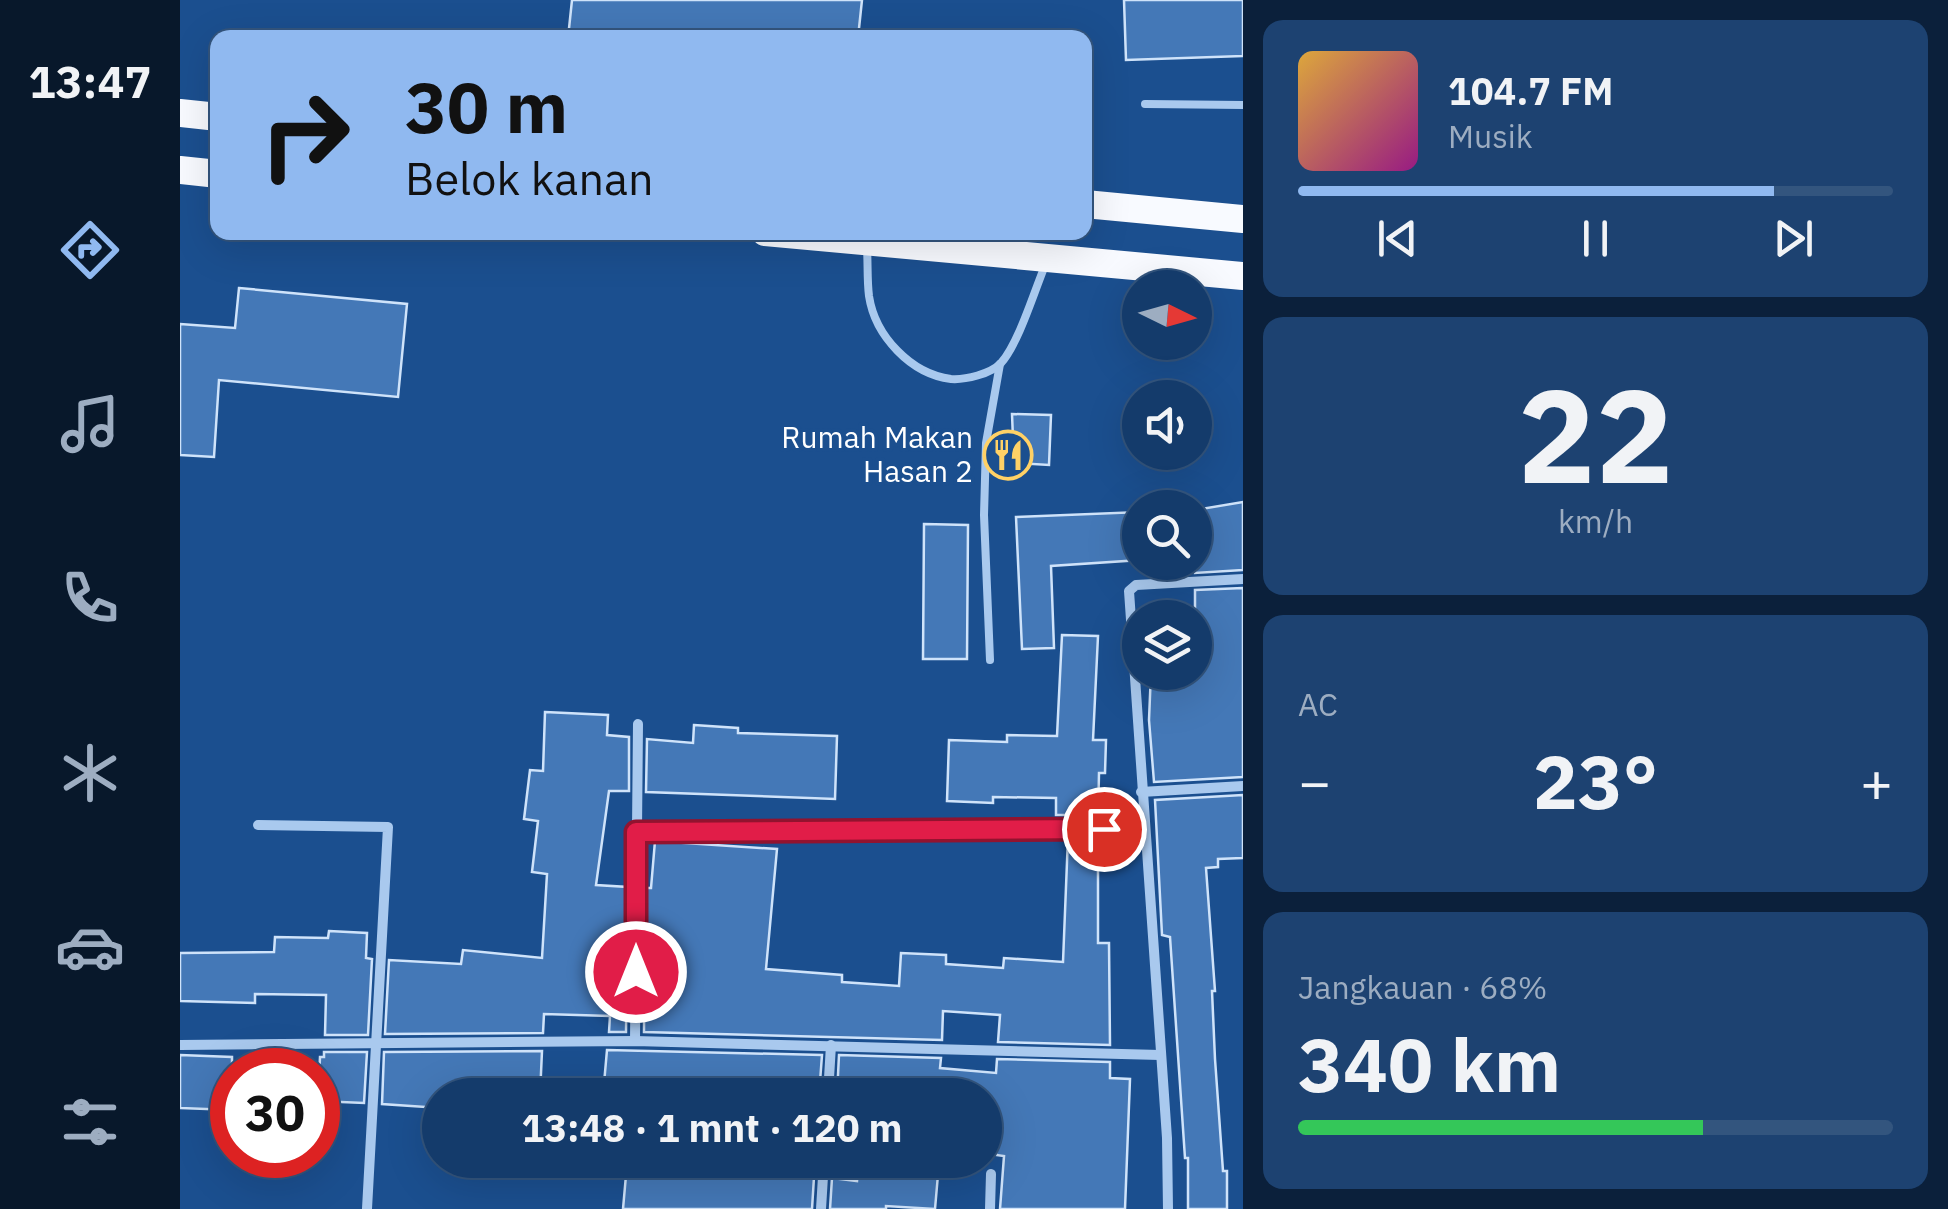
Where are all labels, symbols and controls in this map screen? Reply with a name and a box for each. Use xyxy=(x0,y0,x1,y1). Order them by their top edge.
text: 13:47 xyxy=(29,52,151,110)
text: 30 m xyxy=(405,61,568,152)
text: 104.7 FM xyxy=(1448,66,1613,115)
icon: right xyxy=(240,70,370,200)
text: Musik xyxy=(1448,115,1533,157)
text: Belok kanan xyxy=(405,149,654,207)
icon: previous xyxy=(1370,211,1425,266)
icon: pause xyxy=(1568,211,1623,266)
icon: next xyxy=(1766,211,1821,266)
icon: directions xyxy=(55,215,125,285)
north arrow xyxy=(1122,270,1212,360)
map controls xyxy=(1122,270,1212,690)
text: 22 xyxy=(1517,350,1674,519)
button: sound xyxy=(1122,380,1212,470)
icon: music xyxy=(55,389,125,459)
place label: Rumah Makan Hasan 2 xyxy=(781,417,973,490)
restaurant icon: Rumah Makan Hasan 2 xyxy=(982,429,1034,481)
button: search xyxy=(1122,490,1212,580)
text: km/h xyxy=(1558,500,1633,542)
icon: phone xyxy=(55,563,125,633)
button: layers xyxy=(1122,600,1212,690)
text: AC xyxy=(1298,683,1338,725)
text: 23° xyxy=(1533,732,1658,830)
icon: climate xyxy=(55,738,125,808)
text: − xyxy=(1298,746,1331,817)
text: + xyxy=(1860,746,1893,817)
pin xyxy=(1062,787,1147,872)
icon: arrive xyxy=(1077,802,1132,857)
icon: car xyxy=(55,912,125,982)
position arrow xyxy=(584,920,688,1024)
text: Jangkauan · 68% xyxy=(1298,966,1547,1008)
text: 340 km xyxy=(1298,1015,1561,1113)
speed limit sign: 30 xyxy=(210,1048,340,1178)
icon: filters xyxy=(55,1087,125,1157)
text: 13:48 · 1 mnt · 120 m xyxy=(521,1103,903,1152)

